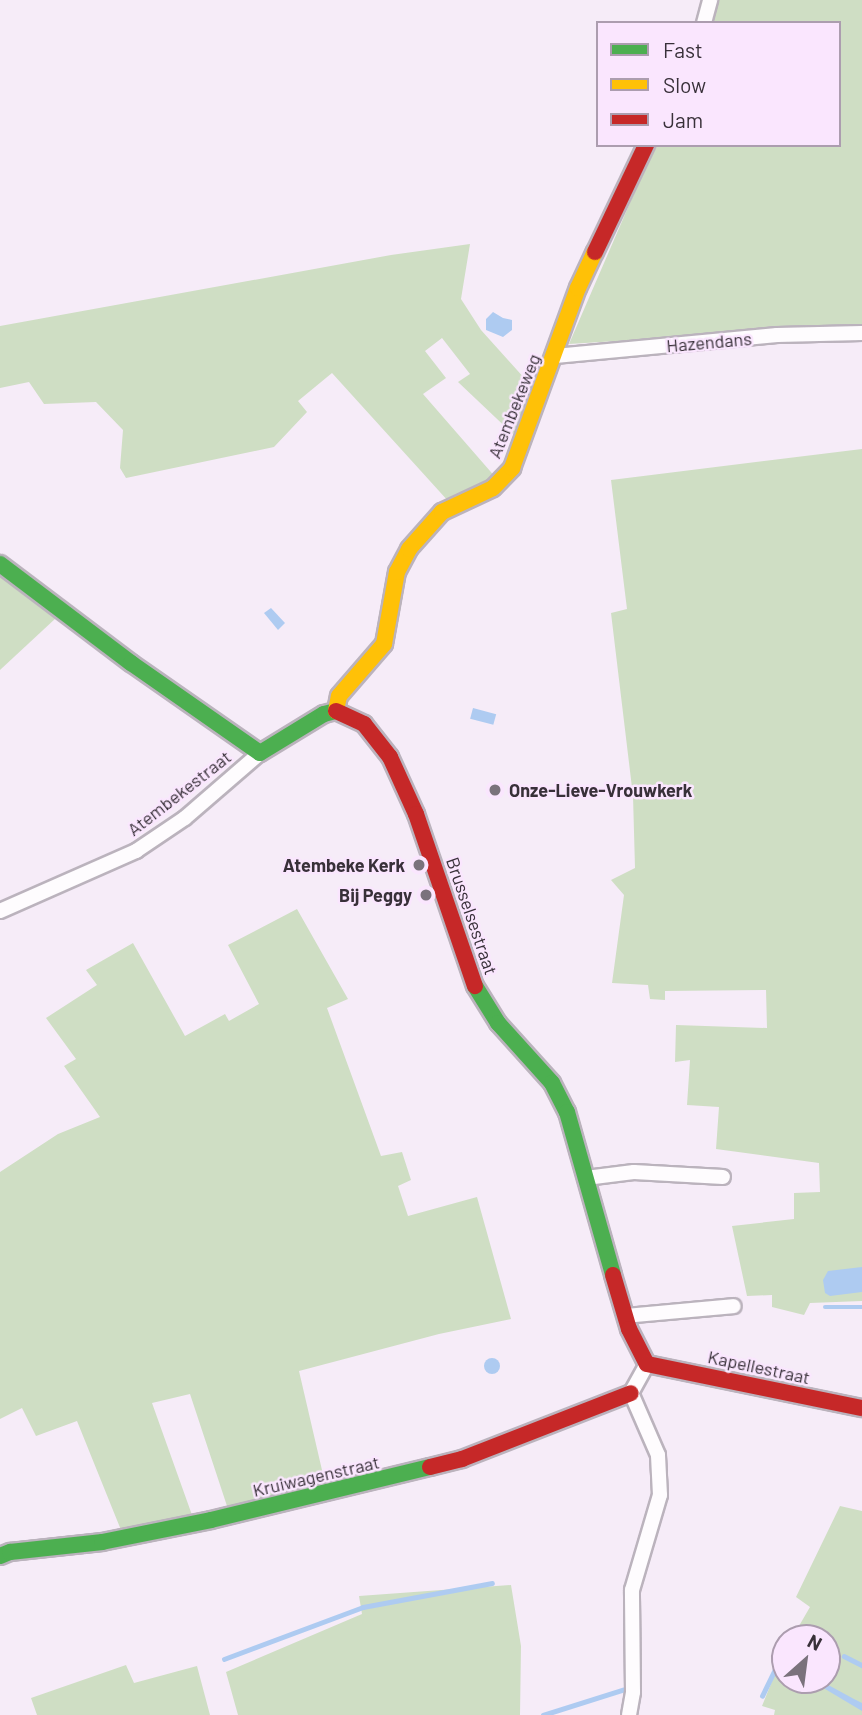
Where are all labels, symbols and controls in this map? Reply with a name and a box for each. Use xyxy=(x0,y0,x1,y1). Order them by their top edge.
legend xyxy=(596,21,841,147)
text: Fast xyxy=(663,37,703,62)
text: Slow xyxy=(663,72,706,97)
text: Jam xyxy=(663,107,703,132)
street label: Hazendans xyxy=(665,328,753,356)
street label: Atembekeweg xyxy=(483,351,545,461)
street label: Atembekestraat xyxy=(123,746,235,840)
place label: Onze-Lieve-Vrouwkerk xyxy=(509,779,692,801)
marker: Onze-Lieve-Vrouwkerk xyxy=(487,782,503,798)
place label: Atembeke Kerk xyxy=(283,854,405,876)
street label: Brusselsestraat xyxy=(442,854,502,978)
marker: Atembeke Kerk xyxy=(411,857,427,873)
place label: Bij Peggy xyxy=(339,884,412,906)
marker: Bij Peggy xyxy=(418,887,434,903)
street label: Kapellestraat xyxy=(706,1346,812,1388)
street label: Kruiwagenstraat xyxy=(251,1451,381,1501)
north arrow xyxy=(771,1624,841,1694)
text: N xyxy=(804,1629,826,1655)

